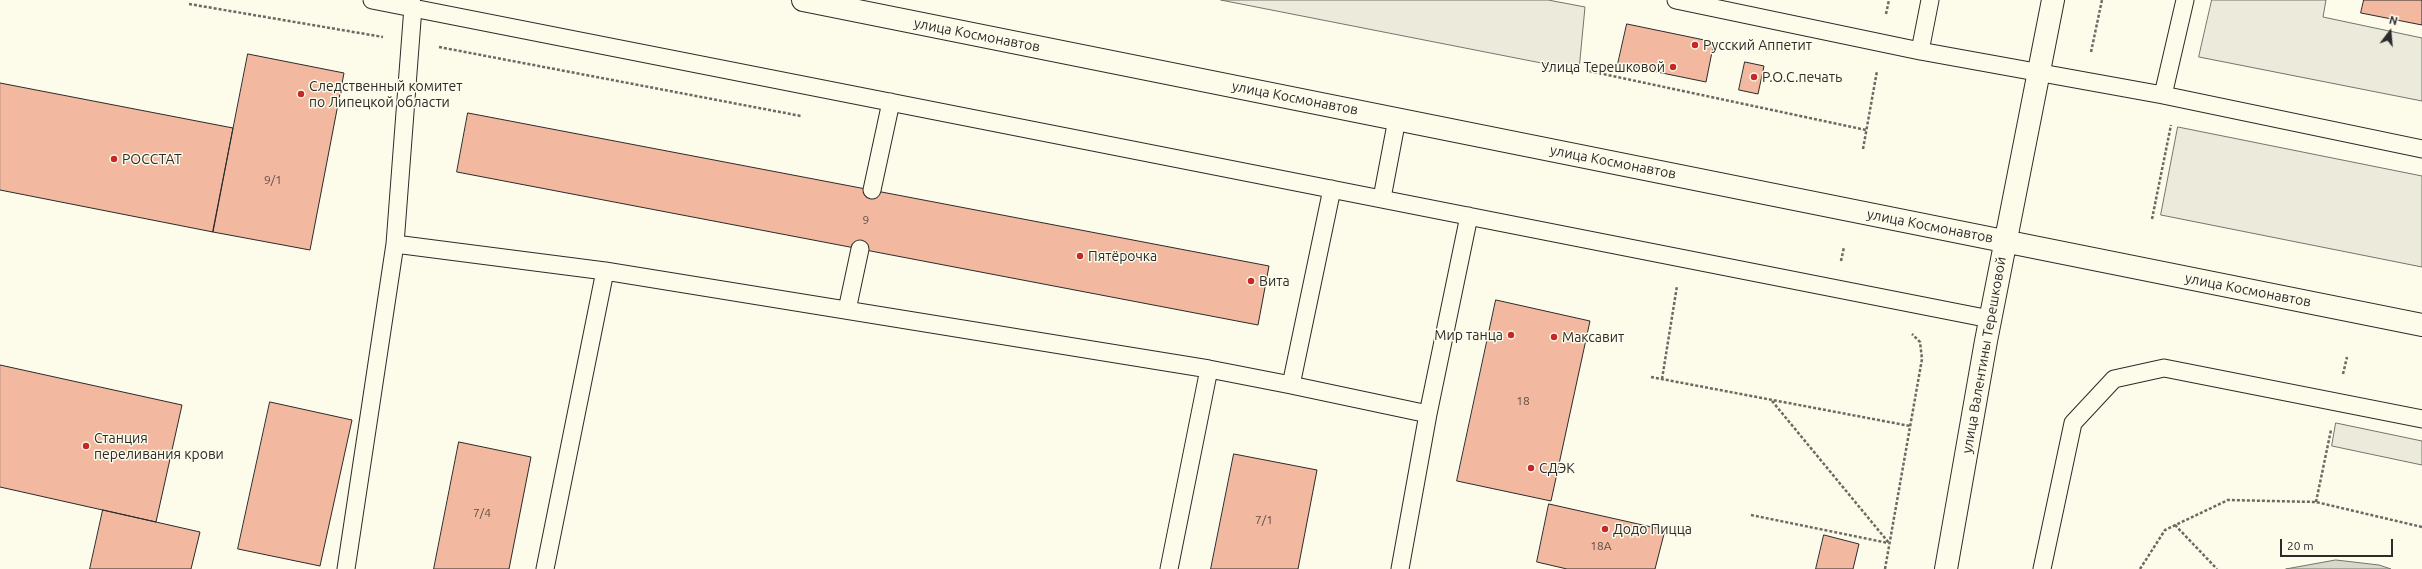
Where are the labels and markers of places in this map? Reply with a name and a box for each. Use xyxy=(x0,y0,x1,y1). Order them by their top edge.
place label: Русский Аппетит xyxy=(1703,37,1812,53)
marker: Русский Аппетит xyxy=(1690,40,1700,50)
place label: Улица Терешковой xyxy=(1541,59,1665,75)
marker: Улица Терешковой xyxy=(1668,62,1678,72)
place label: Р.О.С.печать xyxy=(1762,69,1842,85)
marker: Р.О.С.печать xyxy=(1749,72,1759,82)
place label: Следственный комитет по Липецкой области xyxy=(309,78,462,110)
marker: Следственный комитет по Липецкой области xyxy=(296,89,306,99)
place label: РОССТАТ xyxy=(122,151,182,167)
marker: РОССТАТ xyxy=(109,154,119,164)
place label: Пятёрочка xyxy=(1088,248,1157,264)
marker: Пятёрочка xyxy=(1075,251,1085,261)
place label: Вита xyxy=(1259,273,1290,289)
marker: Вита xyxy=(1246,276,1256,286)
place label: Мир танца xyxy=(1434,327,1503,343)
place label: Максавит xyxy=(1562,329,1624,345)
marker: Мир танца xyxy=(1506,330,1516,340)
marker: Максавит xyxy=(1549,332,1559,342)
place label: Станция переливания крови xyxy=(94,430,224,462)
marker: Станция переливания крови xyxy=(81,441,91,451)
place label: СДЭК xyxy=(1539,460,1575,476)
marker: СДЭК xyxy=(1526,463,1536,473)
place label: Додо Пицца xyxy=(1613,521,1692,537)
marker: Додо Пицца xyxy=(1600,524,1610,534)

